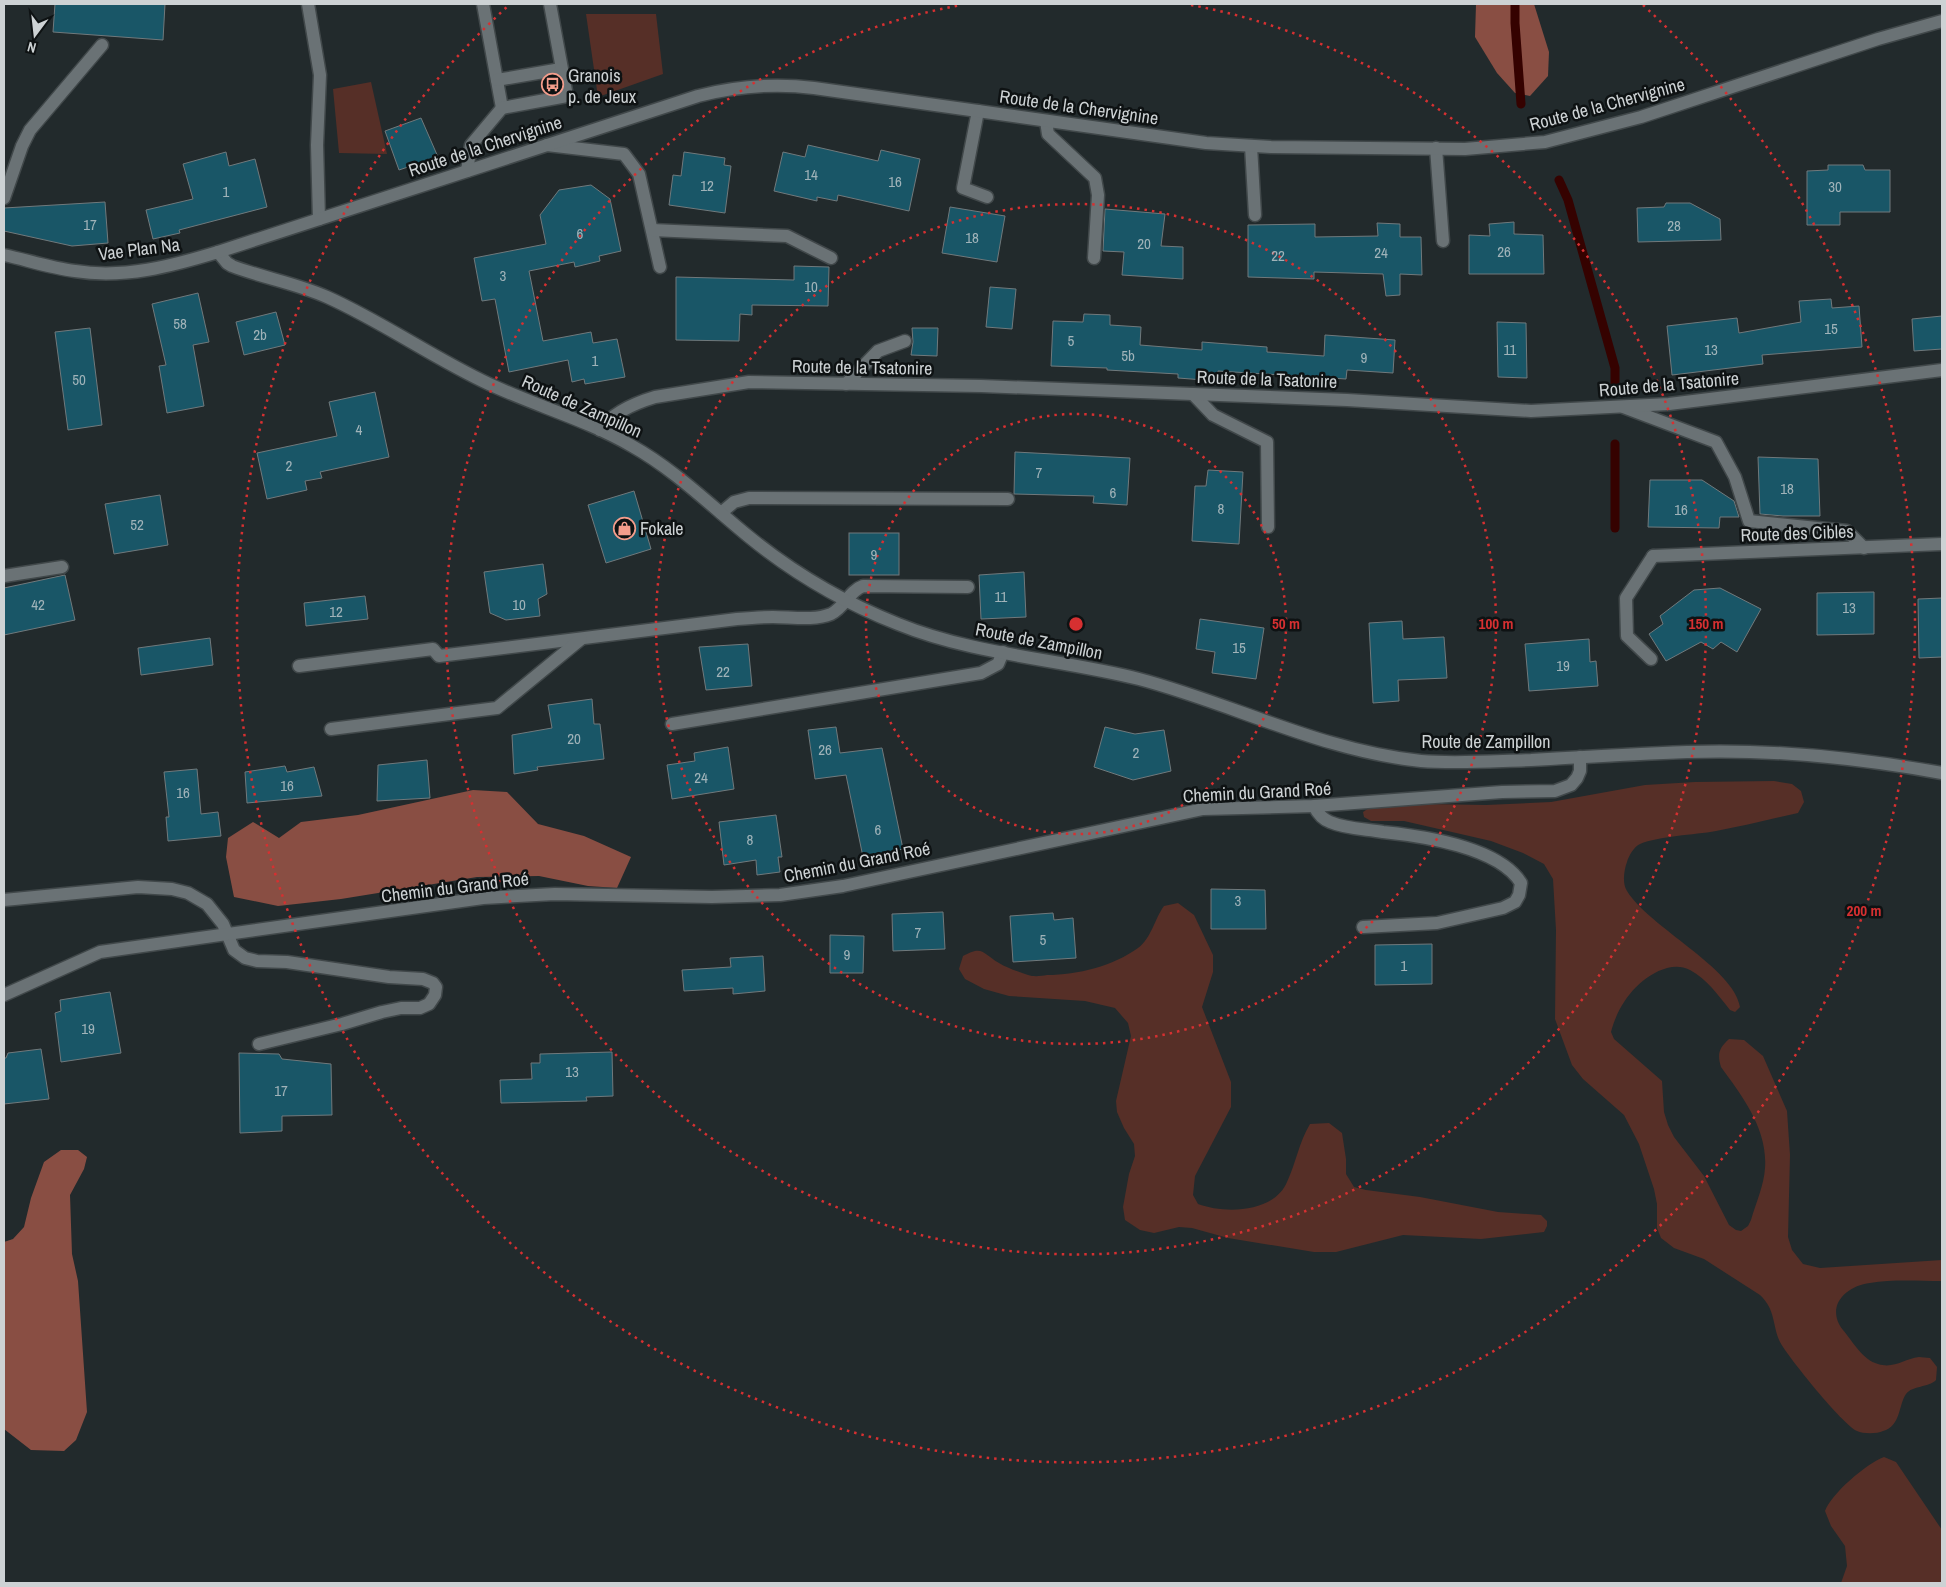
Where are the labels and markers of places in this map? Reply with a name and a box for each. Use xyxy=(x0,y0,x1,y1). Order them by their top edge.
place label: Granois p. de Jeux xyxy=(568,63,637,109)
bus stop icon: Granois p. de Jeux xyxy=(540,73,564,97)
shop icon: Fokale xyxy=(612,516,636,540)
place label: Fokale xyxy=(640,516,684,541)
centre of rings xyxy=(1067,615,1085,633)

